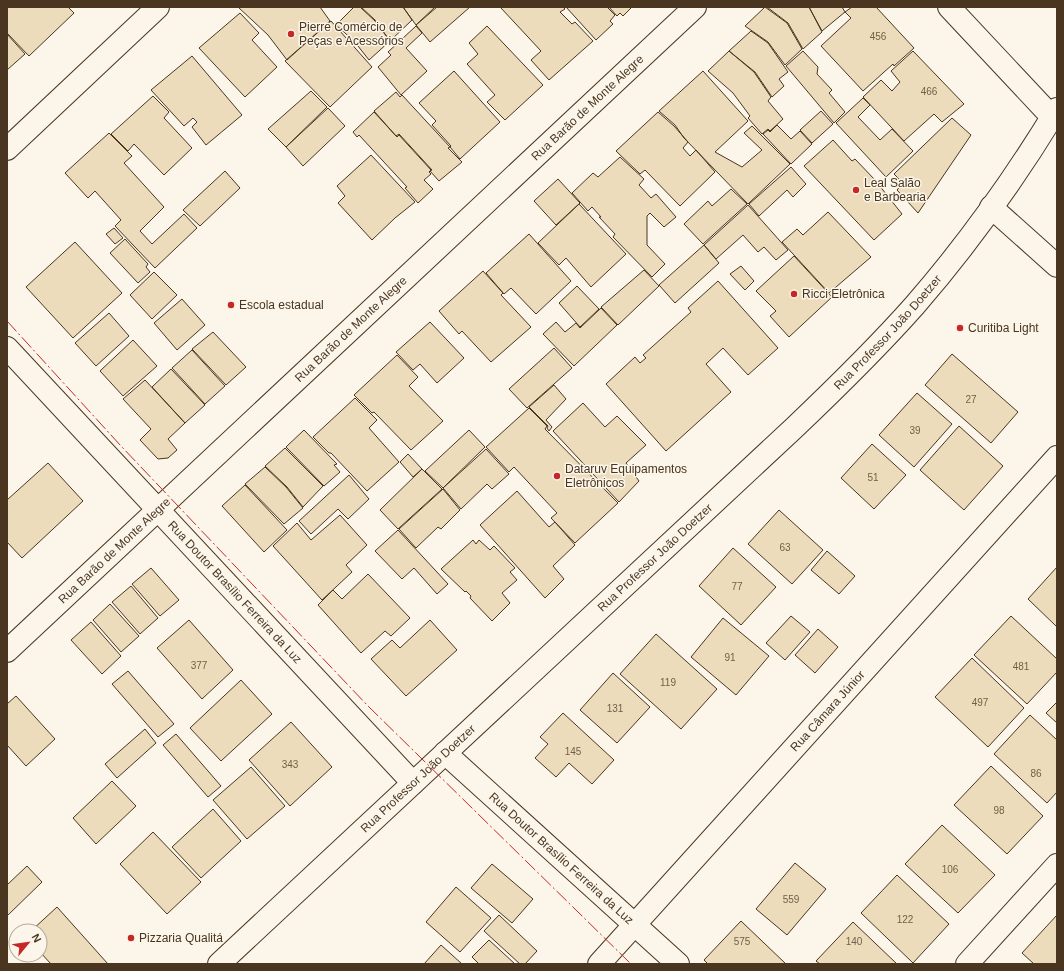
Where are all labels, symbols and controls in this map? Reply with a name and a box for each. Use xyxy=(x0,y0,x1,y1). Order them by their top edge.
place label: Pierre Comércio de Peças e Acessórios xyxy=(299,20,404,48)
marker: Pierre Comércio de Peças e Acessórios xyxy=(286,29,296,39)
house number: 456 xyxy=(870,31,887,42)
street label: Rua Barão de Monte Alegre xyxy=(528,52,647,164)
house number: 466 xyxy=(921,86,938,97)
place label: Leal Salão e Barbearia xyxy=(864,176,926,204)
marker: Leal Salão e Barbearia xyxy=(851,185,861,195)
street label: Rua Professor João Doetzer xyxy=(831,272,944,393)
street label: Rua Barão de Monte Alegre xyxy=(292,273,410,385)
place label: Ricci Eletrônica xyxy=(802,287,885,301)
marker: Ricci Eletrônica xyxy=(789,289,799,299)
place label: Escola estadual xyxy=(239,298,324,312)
marker: Escola estadual xyxy=(226,300,236,310)
place label: Curitiba Light xyxy=(968,321,1039,335)
marker: Curitiba Light xyxy=(955,323,965,333)
house number: 27 xyxy=(965,394,977,405)
house number: 39 xyxy=(909,425,921,436)
place label: Dataruv Equipamentos Eletrônicos xyxy=(565,462,687,490)
marker: Dataruv Equipamentos Eletrônicos xyxy=(552,471,562,481)
house number: 51 xyxy=(867,472,879,483)
street label: Rua Barão de Monte Alegre xyxy=(55,495,173,606)
street label: Rua Professor João Doetzer xyxy=(595,501,715,614)
street label: Rua Doutor Brasílio Ferreira da Luz xyxy=(165,518,305,666)
house number: 63 xyxy=(779,542,791,553)
house number: 77 xyxy=(731,581,743,592)
house number: 91 xyxy=(724,652,736,663)
house number: 377 xyxy=(191,660,208,671)
house number: 481 xyxy=(1013,661,1030,672)
street label: Rua Câmara Júnior xyxy=(787,668,868,754)
house number: 119 xyxy=(660,677,676,688)
house number: 497 xyxy=(972,697,989,708)
house number: 131 xyxy=(607,703,624,714)
street label: Rua Professor João Doetzer xyxy=(358,722,478,835)
house number: 145 xyxy=(565,746,582,757)
house number: 343 xyxy=(282,759,299,770)
house number: 86 xyxy=(1030,768,1042,779)
street label: Rua Doutor Brasílio Ferreira da Luz xyxy=(486,790,636,927)
house number: 98 xyxy=(993,805,1005,816)
house number: 106 xyxy=(942,864,959,875)
house number: 559 xyxy=(783,894,800,905)
house number: 122 xyxy=(897,914,914,925)
north arrow xyxy=(8,923,48,963)
place label: Pizzaria Qualitá xyxy=(139,931,223,945)
text: N xyxy=(30,932,44,945)
marker: Pizzaria Qualitá xyxy=(126,933,136,943)
house number: 575 xyxy=(734,936,751,947)
house number: 140 xyxy=(846,936,863,947)

